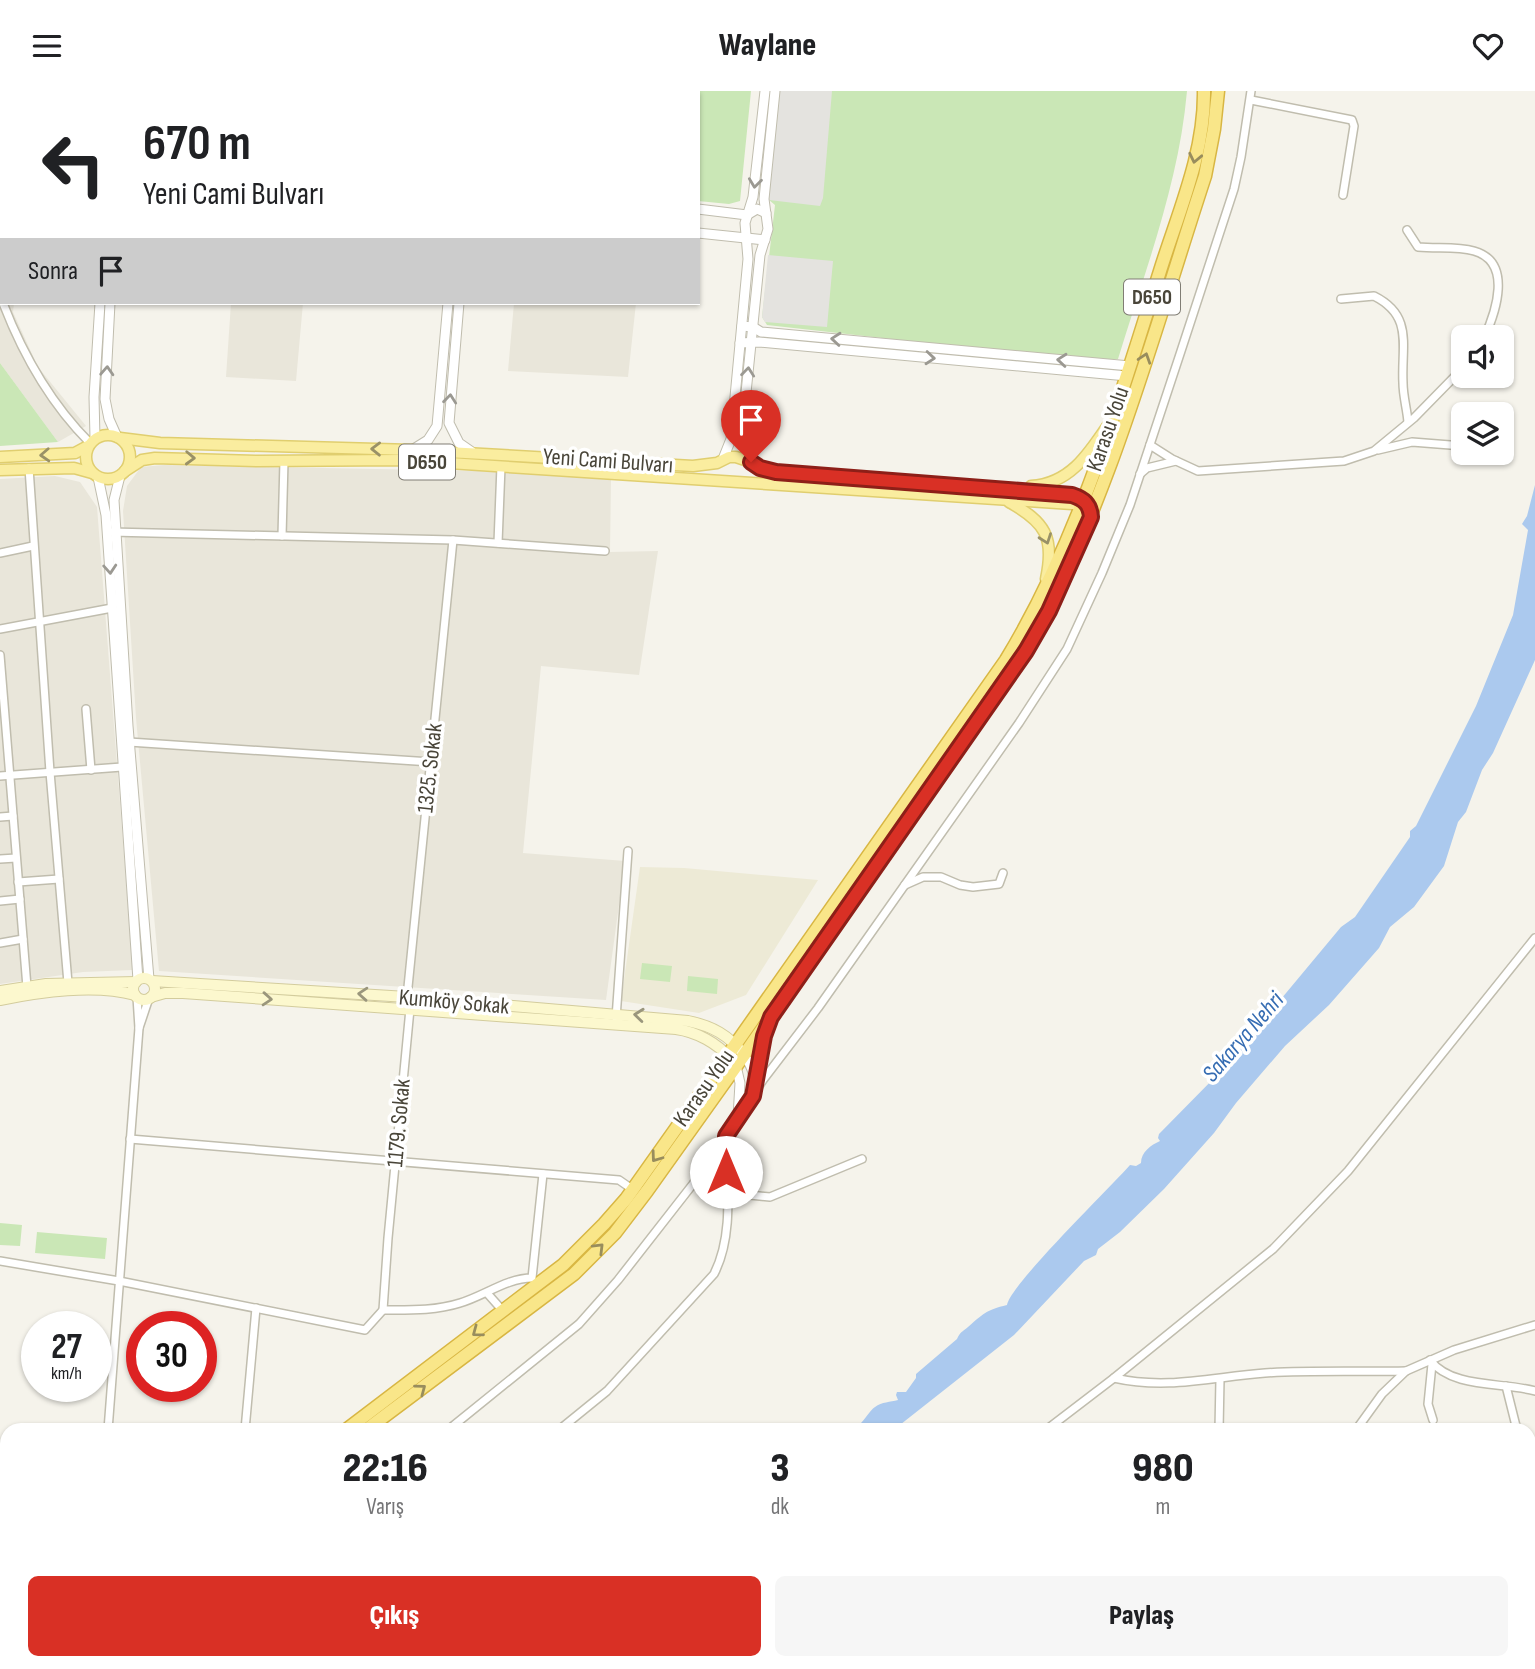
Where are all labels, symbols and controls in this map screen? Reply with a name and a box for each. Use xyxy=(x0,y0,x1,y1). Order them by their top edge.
text: Waylane xyxy=(719,26,816,65)
icon: menu xyxy=(28,27,66,65)
icon: heart xyxy=(1469,27,1507,65)
text: 670 m xyxy=(143,115,251,174)
icon: left xyxy=(28,119,119,210)
one-way arrow xyxy=(1188,152,1203,164)
text: Yeni Cami Bulvarı xyxy=(143,175,324,214)
one-way arrow xyxy=(747,177,762,189)
icon: arrive xyxy=(92,252,130,290)
text: Sonra xyxy=(28,256,78,287)
road number: D650 xyxy=(1124,279,1180,315)
map controls xyxy=(1451,325,1514,465)
button: sound xyxy=(1451,325,1514,388)
one-way arrow xyxy=(830,332,841,347)
one-way arrow xyxy=(925,350,936,365)
one-way arrow xyxy=(1056,353,1067,368)
one-way arrow xyxy=(1137,353,1151,365)
one-way arrow xyxy=(99,365,114,376)
one-way arrow xyxy=(740,366,755,377)
street label: Karasu Yolu xyxy=(1081,383,1135,475)
pin xyxy=(721,390,781,462)
one-way arrow xyxy=(443,393,458,405)
icon: arrive xyxy=(732,401,770,439)
button: layers xyxy=(1451,402,1514,465)
one-way arrow xyxy=(370,442,381,457)
street label: Yeni Cami Bulvarı xyxy=(542,442,674,480)
road number: D650 xyxy=(399,445,455,479)
one-way arrow xyxy=(39,447,50,462)
one-way arrow xyxy=(185,451,196,466)
one-way arrow xyxy=(1038,532,1052,544)
one-way arrow xyxy=(102,564,117,575)
street label: 1325. Sokak xyxy=(411,721,449,814)
street label: Kumköy Sokak xyxy=(398,983,511,1021)
water label: Sakarya Nehri xyxy=(1196,986,1290,1088)
one-way arrow xyxy=(357,987,368,1002)
one-way arrow xyxy=(262,991,273,1006)
one-way arrow xyxy=(633,1008,645,1023)
street label: Karasu Yolu xyxy=(667,1044,741,1132)
street label: 1179. Sokak xyxy=(381,1077,417,1168)
position arrow xyxy=(689,1135,763,1209)
one-way arrow xyxy=(651,1149,664,1161)
one-way arrow xyxy=(591,1243,604,1256)
speed limit sign: 30 xyxy=(126,1311,217,1402)
one-way arrow xyxy=(472,1324,485,1336)
text: 27 xyxy=(51,1326,82,1369)
text: km/h xyxy=(51,1363,82,1384)
one-way arrow xyxy=(413,1384,426,1397)
text: 22:16 xyxy=(342,1443,428,1494)
text: 3 xyxy=(770,1443,790,1494)
text: 980 xyxy=(1132,1443,1194,1494)
text: Varış xyxy=(366,1493,404,1521)
text: dk xyxy=(771,1493,789,1521)
text: m xyxy=(1155,1493,1170,1521)
button: Çıkış xyxy=(28,1576,761,1656)
button: Paylaş xyxy=(775,1576,1508,1656)

